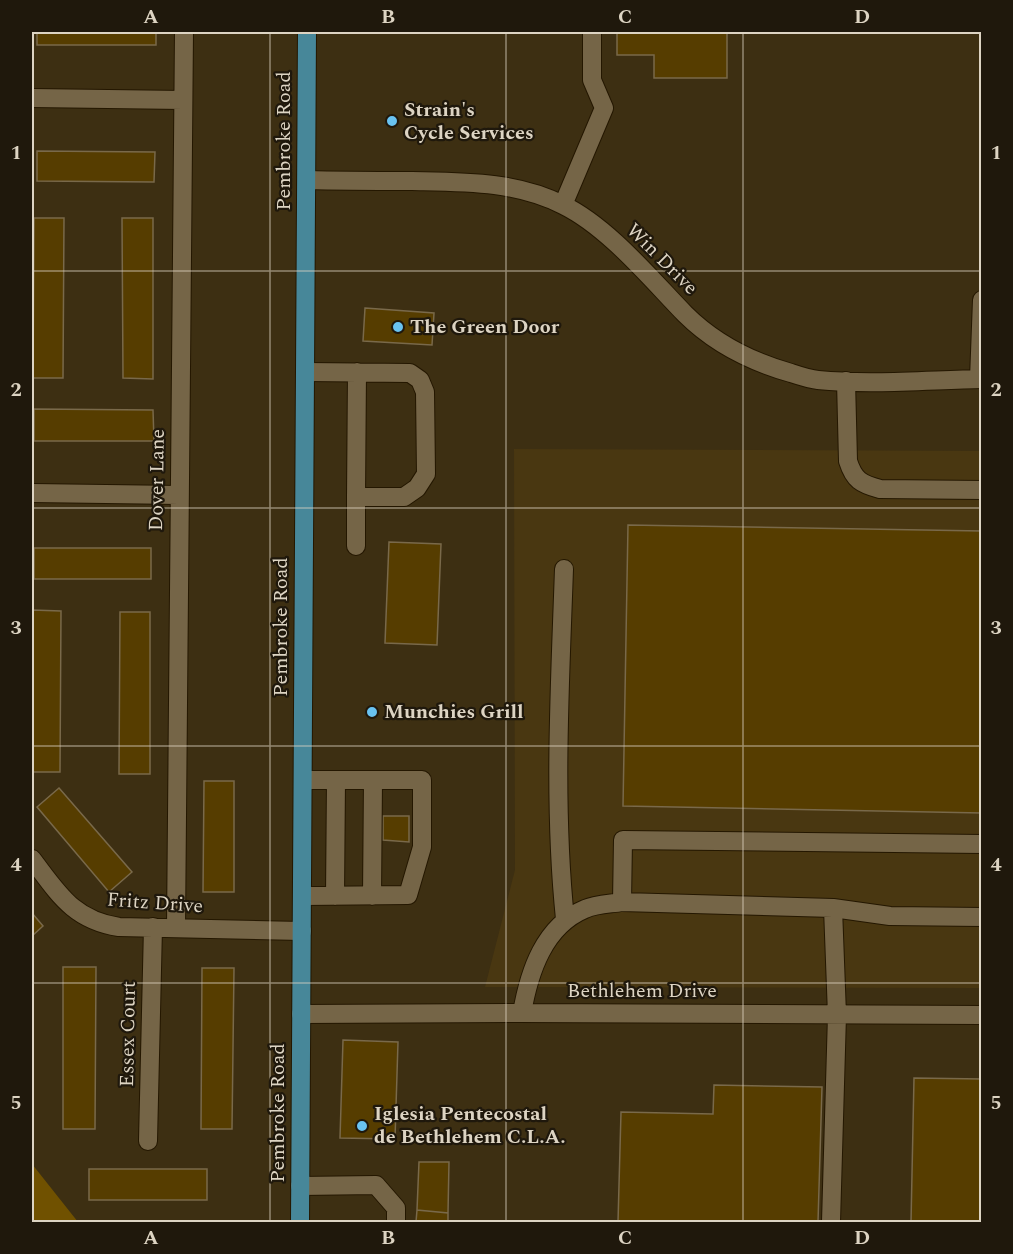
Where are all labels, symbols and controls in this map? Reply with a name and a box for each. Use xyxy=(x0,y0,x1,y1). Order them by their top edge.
text: A xyxy=(143,2,159,32)
text: B xyxy=(381,2,395,32)
text: C xyxy=(618,2,632,32)
text: D xyxy=(854,2,870,32)
street label: Pembroke Road xyxy=(269,71,299,211)
place label: Strain's Cycle Services xyxy=(404,95,534,148)
marker: Strain's Cycle Services xyxy=(385,114,399,128)
text: 1 xyxy=(10,138,22,168)
text: 1 xyxy=(990,138,1002,168)
street label: Win Drive xyxy=(619,216,705,302)
place label: The Green Door xyxy=(410,312,560,342)
marker: The Green Door xyxy=(391,320,405,334)
text: 2 xyxy=(10,375,22,405)
text: 2 xyxy=(990,375,1002,405)
street label: Dover Lane xyxy=(141,429,173,531)
street label: Pembroke Road xyxy=(266,557,296,697)
text: 3 xyxy=(10,613,22,643)
text: 3 xyxy=(990,613,1002,643)
place label: Munchies Grill xyxy=(384,697,524,727)
marker: Munchies Grill xyxy=(365,705,379,719)
text: 4 xyxy=(10,850,22,880)
text: 4 xyxy=(990,850,1002,880)
street label: Fritz Drive xyxy=(106,885,204,921)
street label: Bethlehem Drive xyxy=(567,976,717,1006)
street label: Essex Court xyxy=(112,981,144,1087)
street label: Pembroke Road xyxy=(263,1043,293,1183)
text: 5 xyxy=(10,1088,22,1118)
text: 5 xyxy=(990,1088,1002,1118)
place label: Iglesia Pentecostal de Bethlehem C.L.A. xyxy=(374,1099,566,1152)
marker: Iglesia Pentecostal de Bethlehem C.L.A. xyxy=(355,1119,369,1133)
text: A xyxy=(143,1223,159,1253)
text: B xyxy=(381,1223,395,1253)
text: C xyxy=(618,1223,632,1253)
text: D xyxy=(854,1223,870,1253)

